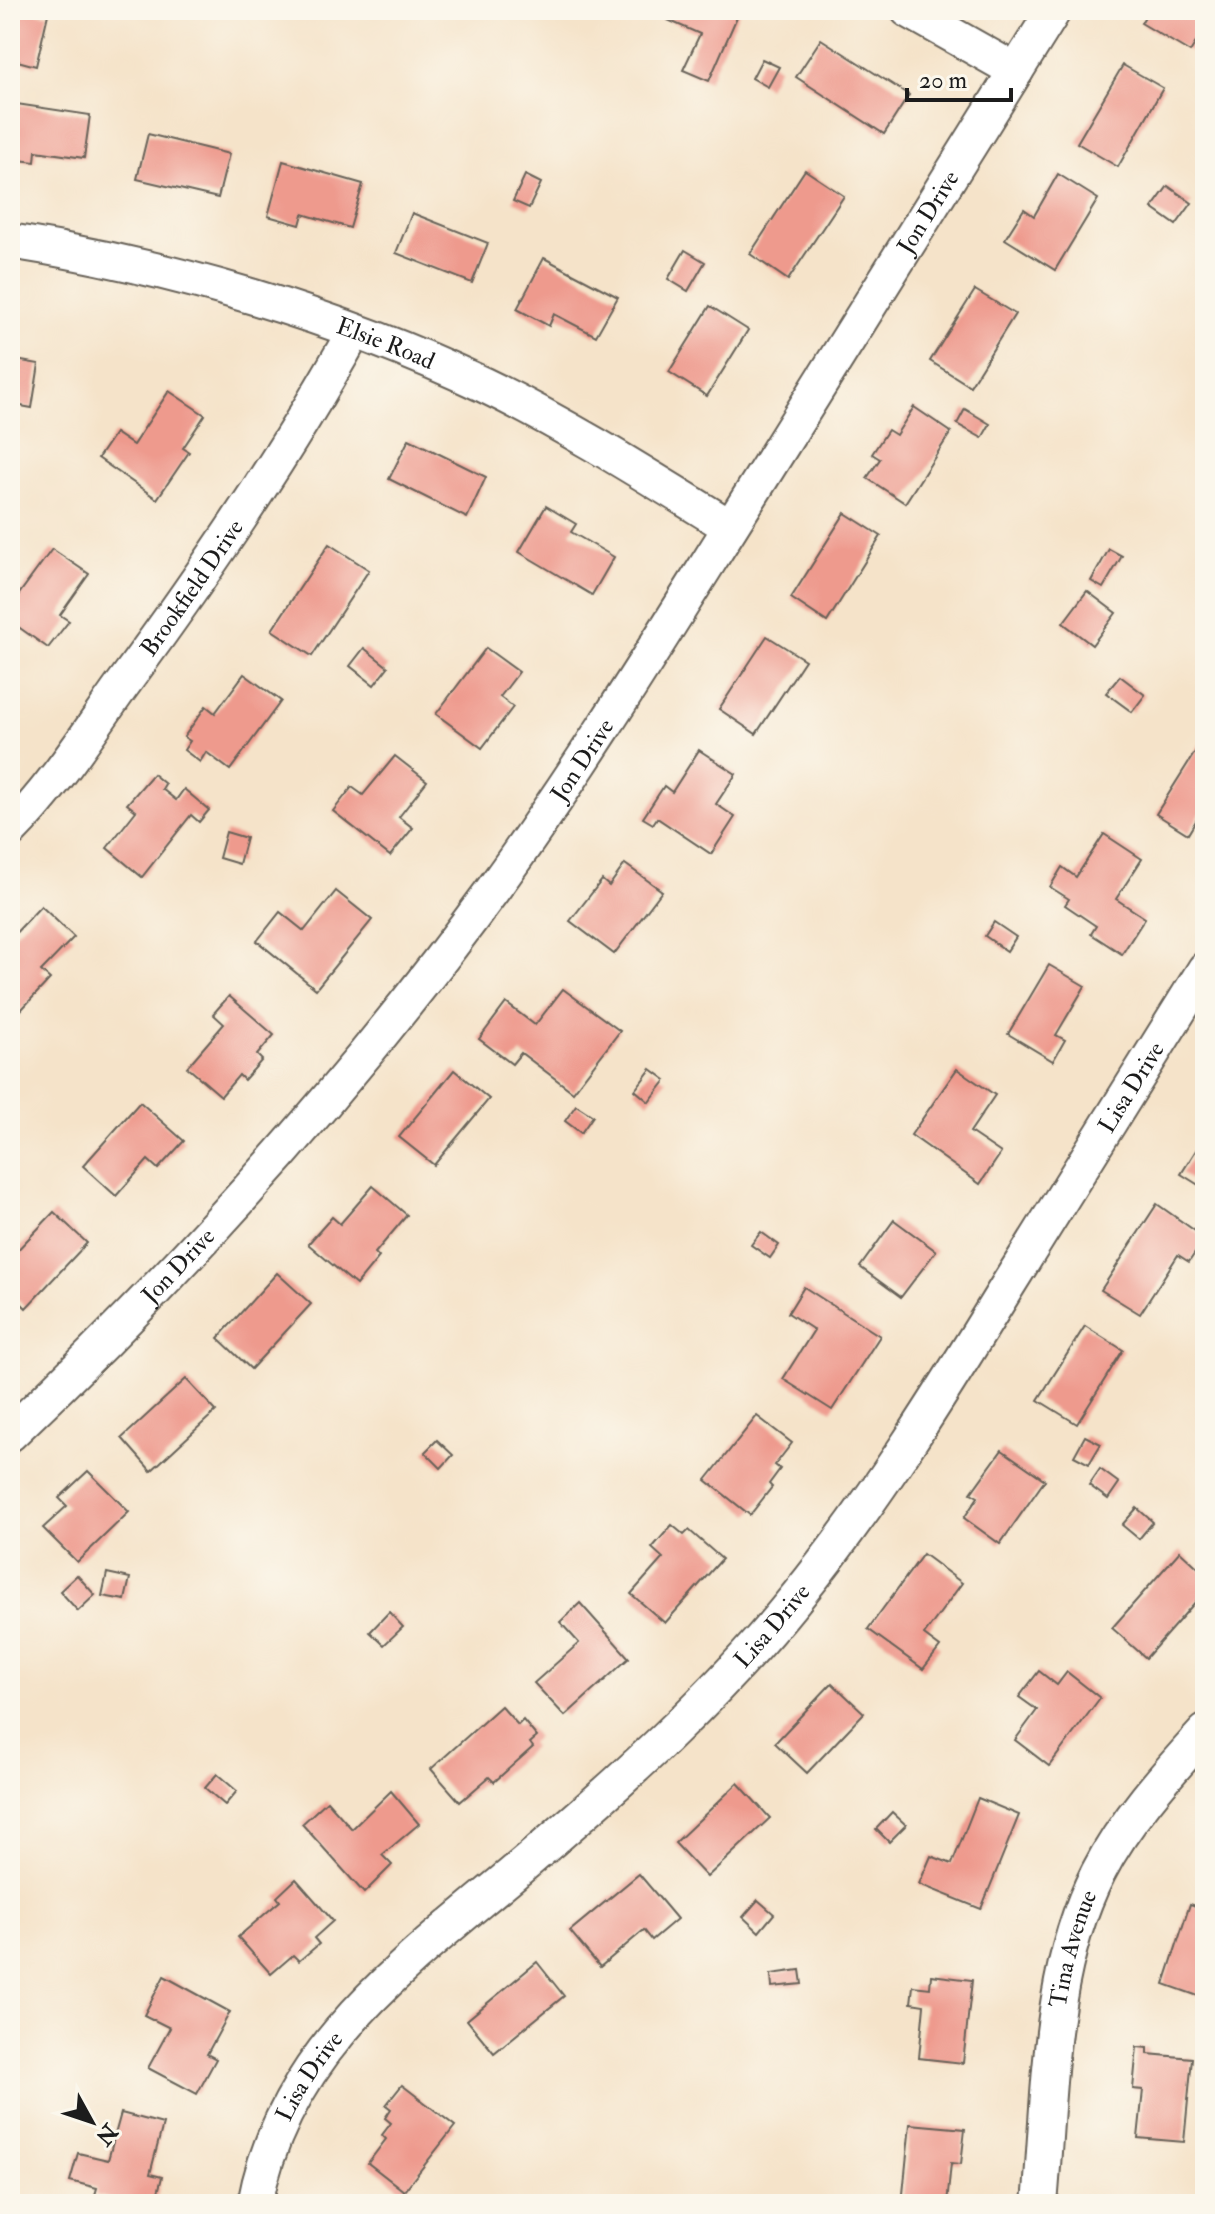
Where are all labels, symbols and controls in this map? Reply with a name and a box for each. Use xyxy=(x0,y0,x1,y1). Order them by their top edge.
scale bar xyxy=(907,52,1011,102)
text: 20 m xyxy=(919,65,968,96)
street label: Jon Drive xyxy=(890,164,966,261)
street label: Elsie Road xyxy=(332,310,440,377)
street label: Brookfield Drive xyxy=(133,513,250,662)
street label: Jon Drive xyxy=(543,713,621,808)
street label: Lisa Drive xyxy=(1091,1036,1171,1139)
street label: Jon Drive xyxy=(134,1221,221,1311)
street label: Lisa Drive xyxy=(727,1577,817,1675)
street label: Tina Avenue xyxy=(1042,1885,1104,2010)
street label: Lisa Drive xyxy=(268,2024,350,2126)
north arrow xyxy=(52,2082,132,2162)
text: N xyxy=(89,2117,124,2151)

